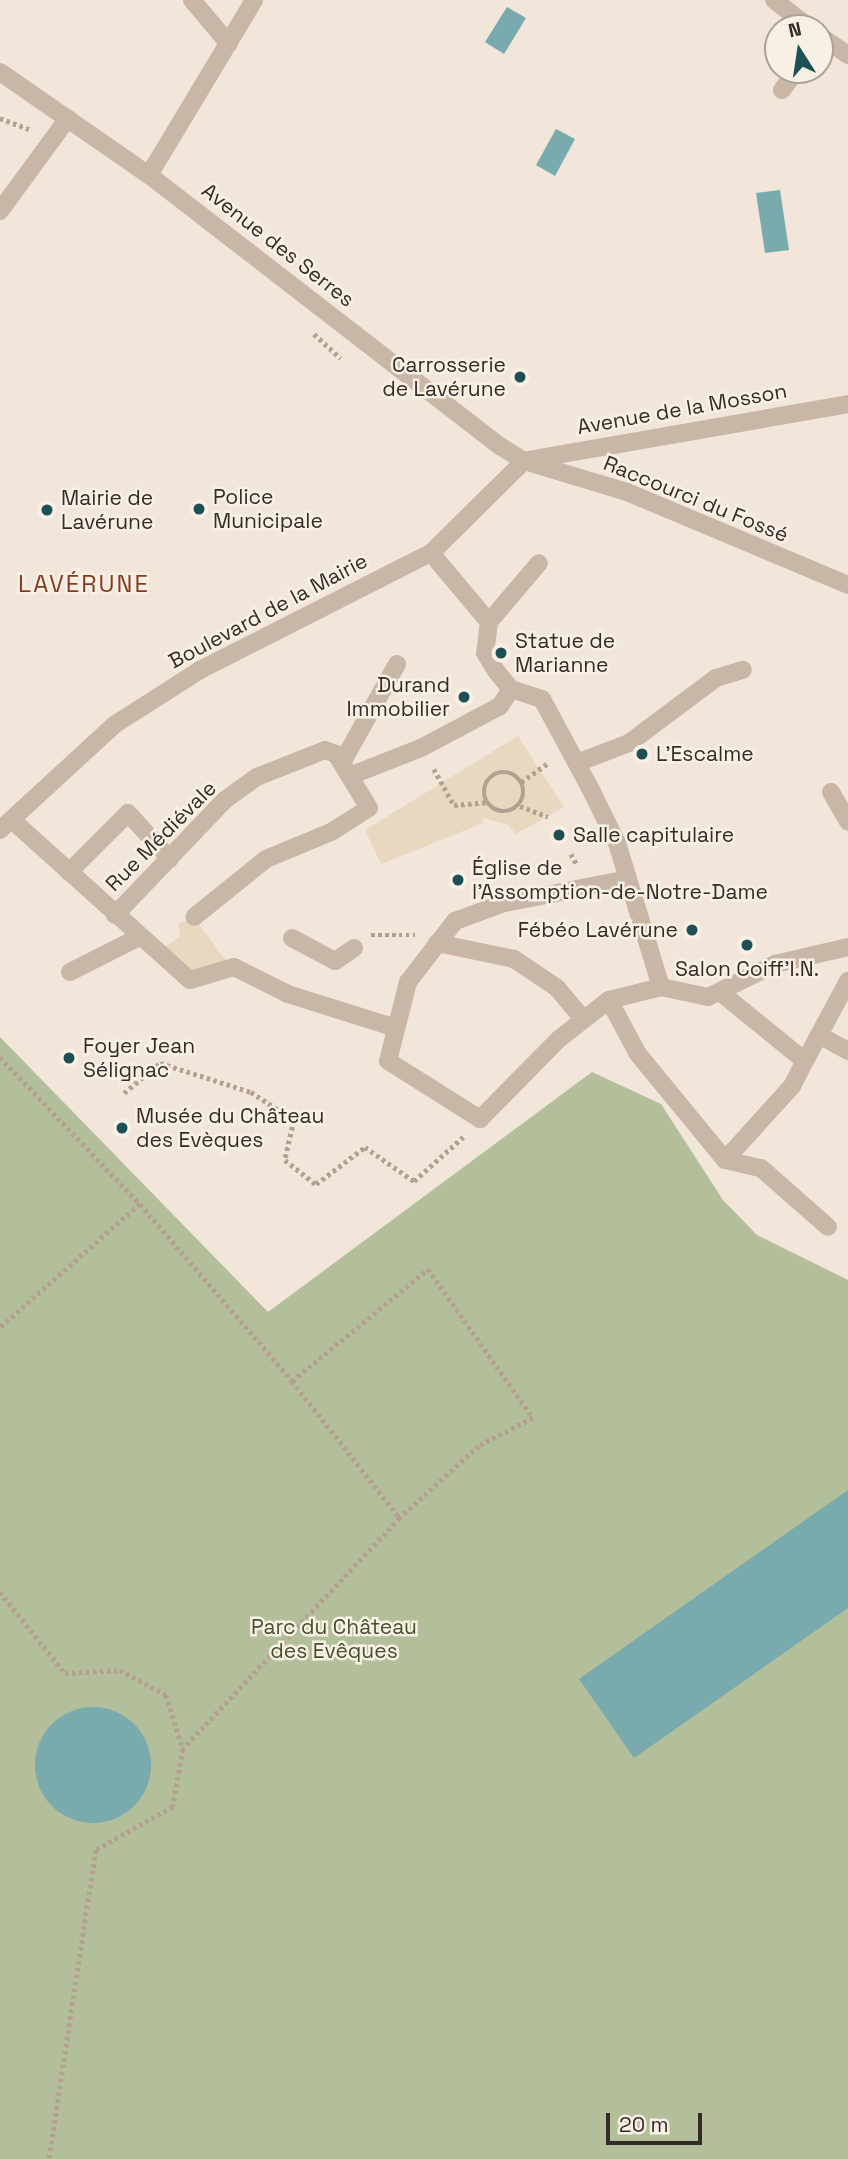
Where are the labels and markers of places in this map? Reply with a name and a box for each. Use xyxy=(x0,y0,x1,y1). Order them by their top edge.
place label: Carrosserie de Lavérune xyxy=(382,352,506,402)
marker: Carrosserie de Lavérune xyxy=(512,369,528,385)
place label: Police Municipale xyxy=(213,484,323,534)
place label: Mairie de Lavérune xyxy=(61,485,153,535)
marker: Police Municipale xyxy=(191,501,207,517)
marker: Mairie de Lavérune xyxy=(39,502,55,518)
place label: Statue de Marianne xyxy=(515,628,615,678)
marker: Statue de Marianne xyxy=(493,645,509,661)
place label: Durand Immobilier xyxy=(346,672,450,722)
marker: Durand Immobilier xyxy=(456,689,472,705)
place label: L'Escalme xyxy=(656,741,754,767)
marker: L'Escalme xyxy=(634,746,650,762)
place label: Salle capitulaire xyxy=(573,822,734,848)
marker: Salle capitulaire xyxy=(551,827,567,843)
place label: Église de l'Assomption-de-Notre-Dame xyxy=(472,855,768,905)
marker: Église de l'Assomption-de-Notre-Dame xyxy=(450,872,466,888)
place label: Fébéo Lavérune xyxy=(518,917,678,943)
marker: Fébéo Lavérune xyxy=(684,922,700,938)
marker: Salon Coiff'I.N. xyxy=(739,937,755,953)
place label: Salon Coiff'I.N. xyxy=(675,956,819,982)
place label: Foyer Jean Sélignac xyxy=(83,1033,195,1083)
marker: Foyer Jean Sélignac xyxy=(61,1050,77,1066)
place label: Musée du Château des Evèques xyxy=(136,1103,324,1153)
marker: Musée du Château des Evèques xyxy=(114,1120,130,1136)

